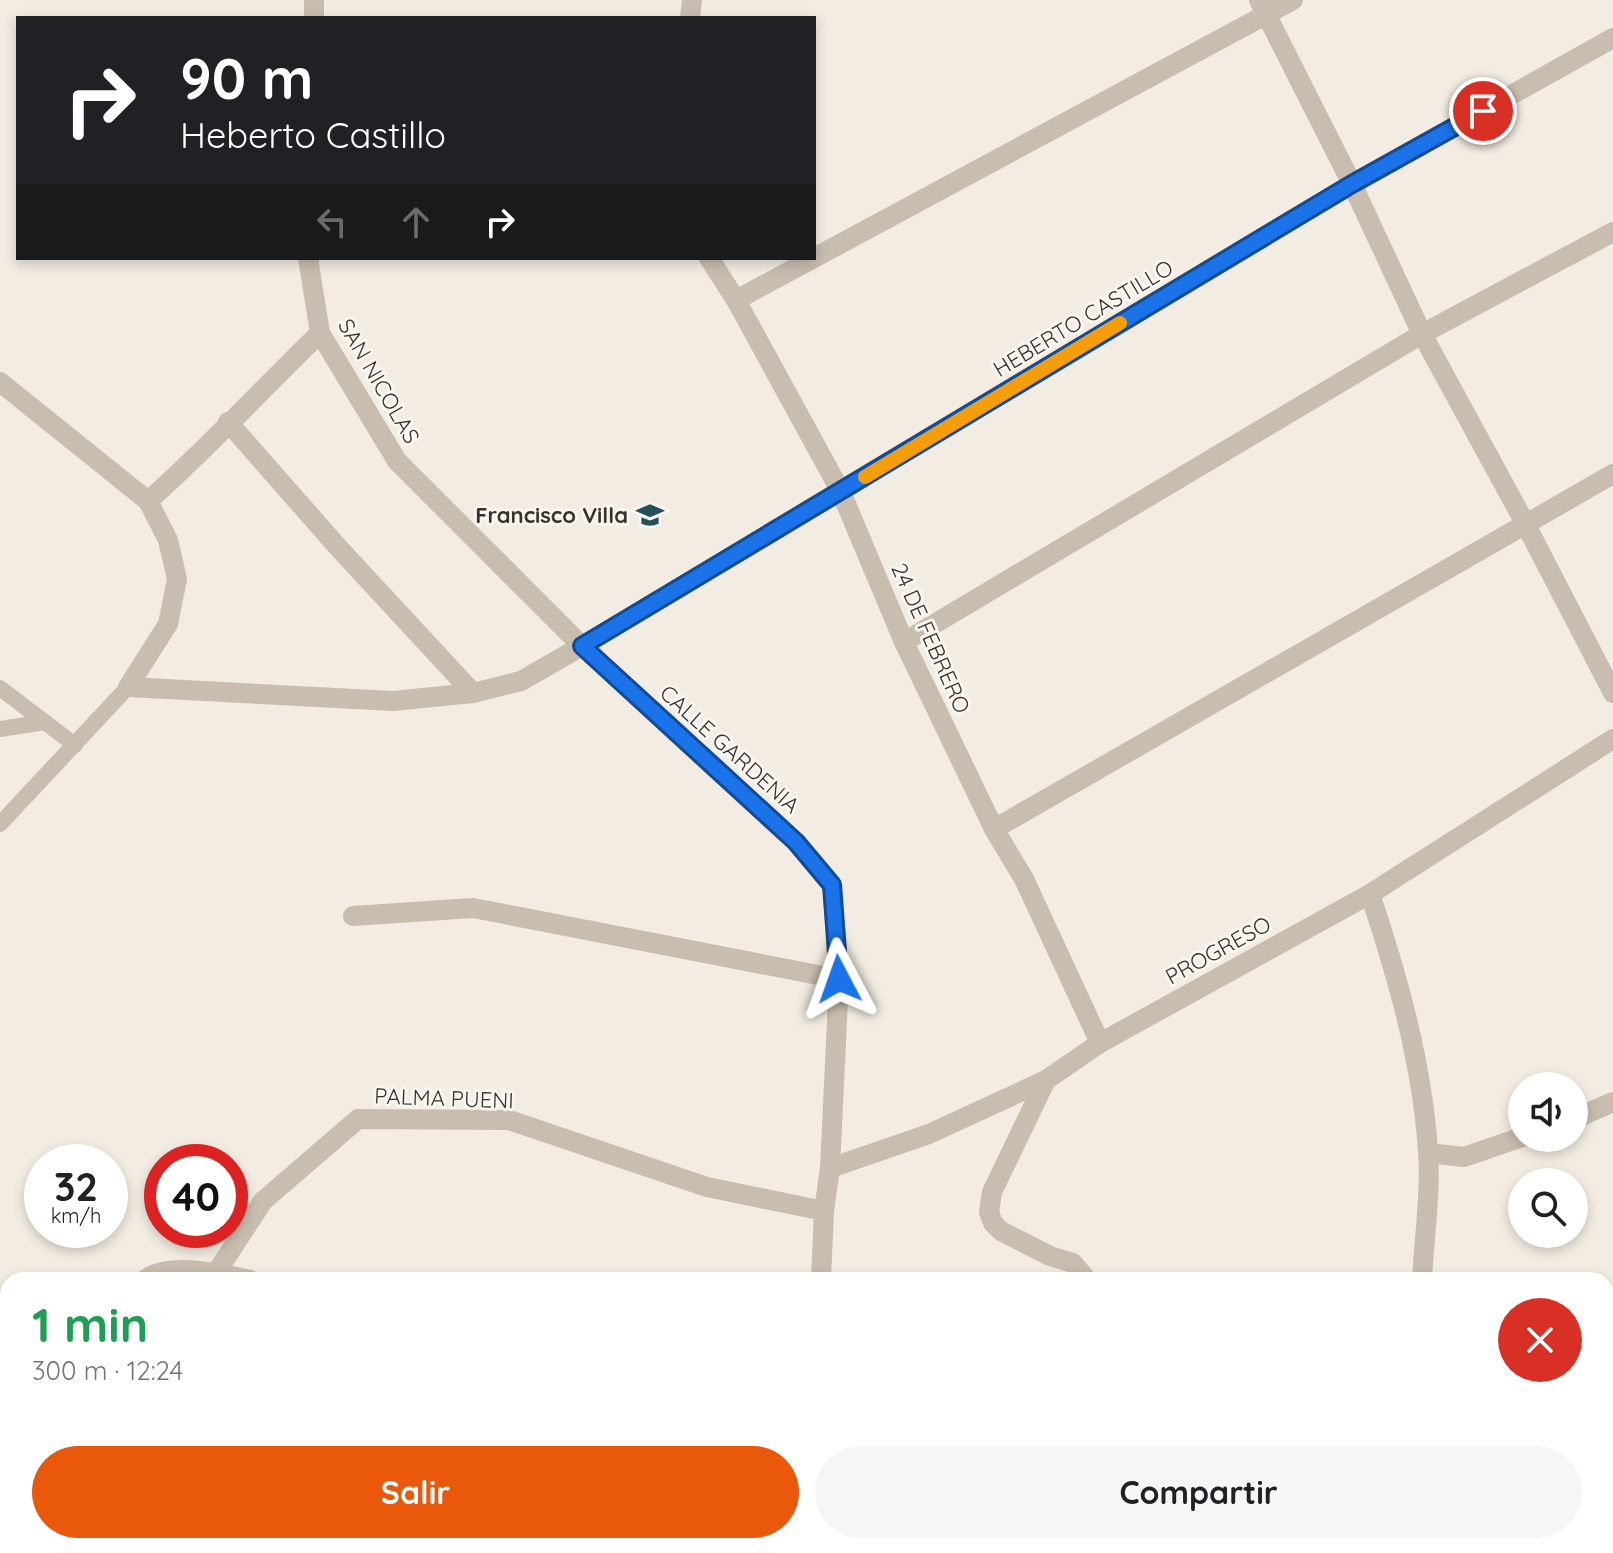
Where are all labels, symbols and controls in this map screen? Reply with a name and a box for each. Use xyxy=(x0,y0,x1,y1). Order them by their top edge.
text: 90 m xyxy=(180,43,314,113)
icon: right xyxy=(48,48,152,152)
pin xyxy=(1449,77,1517,145)
icon: arrive xyxy=(1461,89,1505,133)
text: Heberto Castillo xyxy=(180,112,446,157)
icon: left xyxy=(310,200,354,244)
icon: ahead xyxy=(394,200,438,244)
icon: right xyxy=(478,200,522,244)
street label: HEBERTO CASTILLO xyxy=(988,253,1178,383)
street label: SAN NICOLAS xyxy=(332,314,426,448)
school or university icon: Francisco Villa xyxy=(635,500,665,530)
place label: Francisco Villa xyxy=(475,501,628,529)
street label: 24 DE FEBRERO xyxy=(885,558,977,718)
street label: CALLE GARDENIA xyxy=(654,679,806,819)
street label: PROGRESO xyxy=(1160,910,1276,990)
position arrow xyxy=(797,937,881,1021)
map controls xyxy=(1508,1072,1588,1248)
button: sound xyxy=(1508,1072,1588,1152)
street label: PALMA PUENI xyxy=(374,1082,514,1114)
speed limit sign: 40 xyxy=(144,1144,248,1248)
text: 32 xyxy=(54,1161,98,1211)
button: search xyxy=(1508,1168,1588,1248)
text: km/h xyxy=(51,1203,101,1228)
text: 1 min xyxy=(32,1294,148,1354)
button: close xyxy=(1498,1298,1582,1382)
text: 300 m · 12:24 xyxy=(32,1354,183,1387)
button: Salir xyxy=(32,1446,799,1538)
button: Compartir xyxy=(815,1446,1582,1538)

